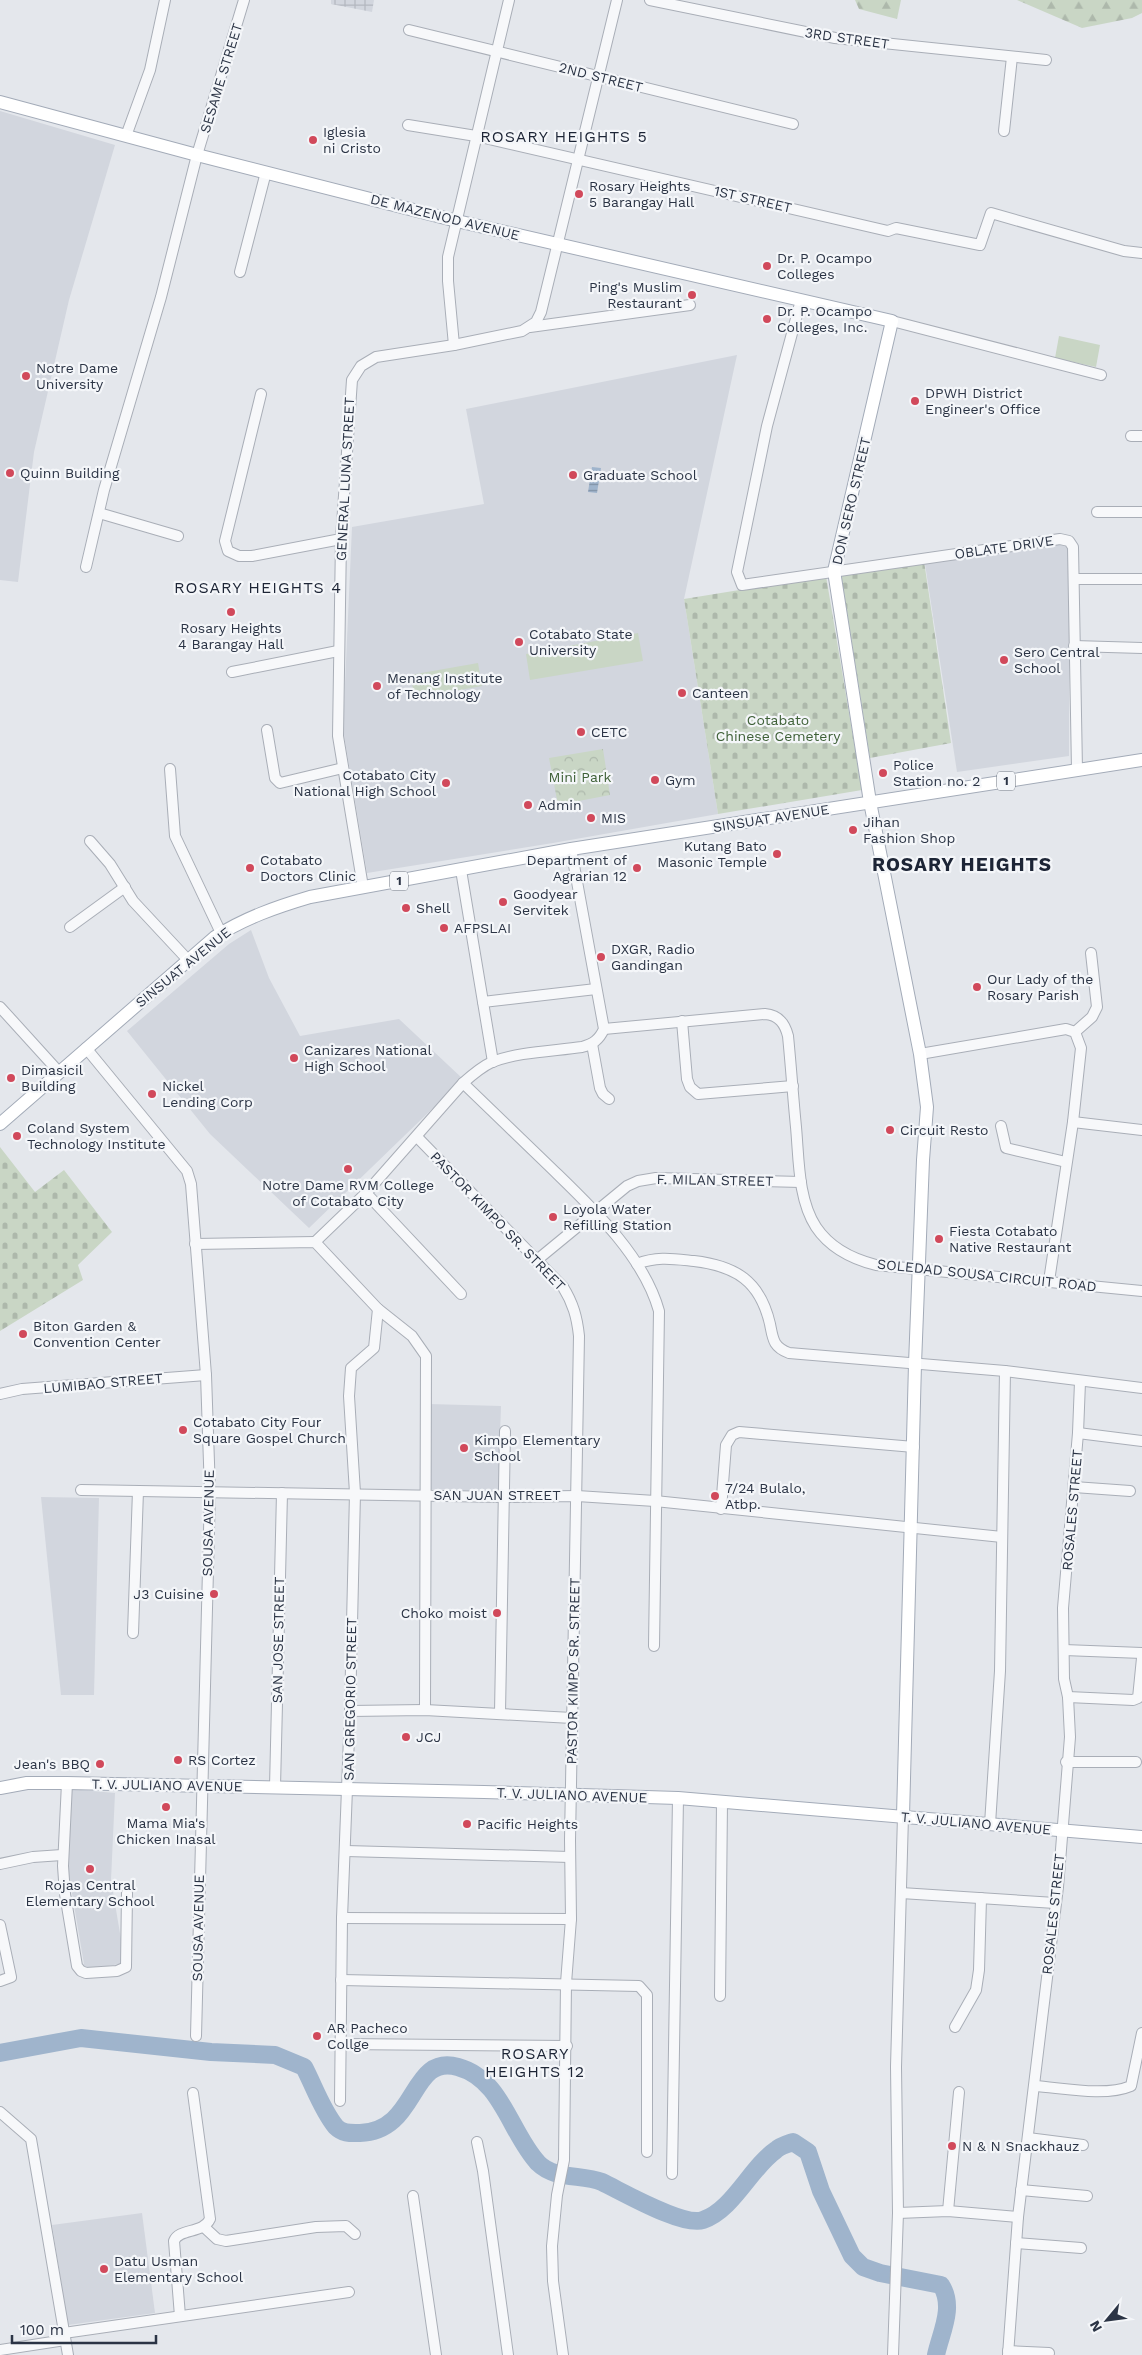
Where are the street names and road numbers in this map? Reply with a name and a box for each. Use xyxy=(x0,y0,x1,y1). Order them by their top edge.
street label: SESAME STREET xyxy=(197,20,246,135)
street label: 3RD STREET xyxy=(804,24,891,52)
street label: 2ND STREET xyxy=(557,59,645,95)
street label: 1ST STREET xyxy=(712,182,794,216)
street label: DE MAZENOD AVENUE xyxy=(369,191,521,243)
street label: GENERAL LUNA STREET xyxy=(333,396,357,561)
street label: DON SERO STREET xyxy=(829,435,874,566)
street label: OBLATE DRIVE xyxy=(954,532,1055,562)
road number: 1 xyxy=(997,771,1015,790)
street label: SINSUAT AVENUE xyxy=(712,801,830,835)
road number: 1 xyxy=(390,871,408,890)
street label: SINSUAT AVENUE xyxy=(132,924,234,1010)
street label: PASTOR KIMPO SR. STREET xyxy=(427,1148,569,1294)
street label: F. MILAN STREET xyxy=(656,1171,774,1189)
street label: SOLEDAD SOUSA CIRCUIT ROAD xyxy=(877,1256,1097,1294)
street label: LUMIBAO STREET xyxy=(43,1370,164,1396)
street label: ROSALES STREET xyxy=(1059,1448,1085,1571)
street label: SOUSA AVENUE xyxy=(199,1469,217,1576)
street label: SAN JUAN STREET xyxy=(433,1487,561,1503)
street label: SAN JOSE STREET xyxy=(269,1576,287,1703)
street label: PASTOR KIMPO SR. STREET xyxy=(563,1577,583,1765)
street label: SAN GREGORIO STREET xyxy=(341,1617,359,1781)
street label: T. V. JULIANO AVENUE xyxy=(91,1776,243,1794)
street label: T. V. JULIANO AVENUE xyxy=(496,1784,648,1806)
street label: T. V. JULIANO AVENUE xyxy=(900,1808,1052,1838)
street label: ROSALES STREET xyxy=(1039,1852,1067,1975)
street label: SOUSA AVENUE xyxy=(189,1874,207,1981)

